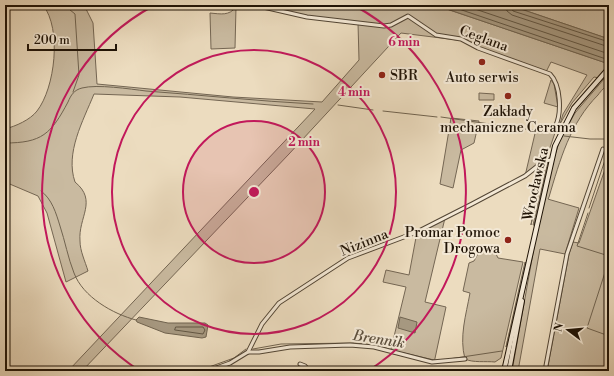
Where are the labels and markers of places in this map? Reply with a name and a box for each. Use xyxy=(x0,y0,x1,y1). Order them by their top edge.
marker: Auto serwis xyxy=(477,57,487,67)
place label: SBR xyxy=(390,67,418,85)
place label: Auto serwis xyxy=(444,69,519,87)
marker: SBR xyxy=(377,70,387,80)
marker: Zakłady mechaniczne Cerama xyxy=(503,91,513,101)
place label: Zakłady mechaniczne Cerama xyxy=(440,103,577,137)
centre of rings xyxy=(247,185,261,199)
place label: Promar Pomoc Drogowa xyxy=(405,224,501,258)
marker: Promar Pomoc Drogowa xyxy=(503,235,513,245)

